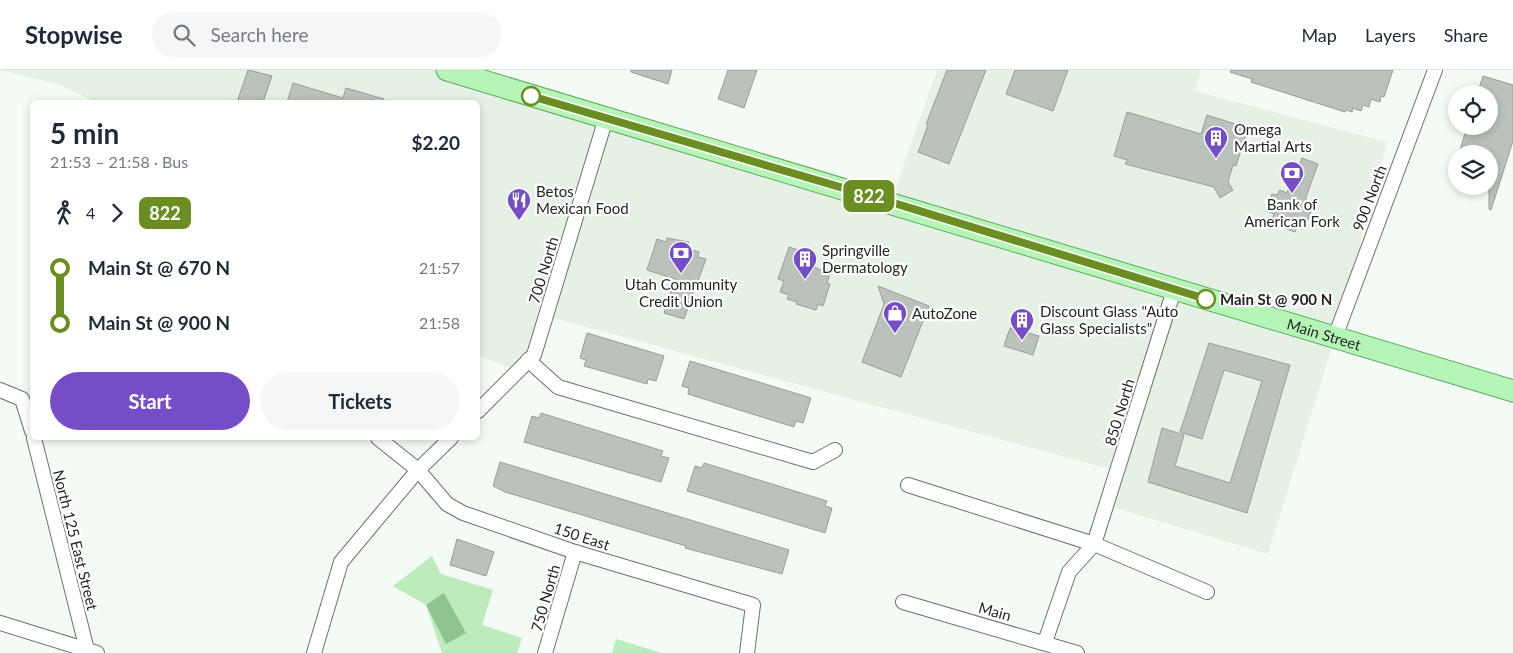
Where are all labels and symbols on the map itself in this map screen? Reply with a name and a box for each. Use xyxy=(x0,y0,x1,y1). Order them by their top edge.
unlabelled marker xyxy=(521,86,541,106)
place label: Omega Martial Arts xyxy=(1234,120,1312,155)
building icon: Omega Martial Arts xyxy=(1203,125,1229,159)
bank icon: Bank of American Fork xyxy=(1279,160,1305,194)
street label: 900 North xyxy=(1348,163,1390,233)
line badge: 822 xyxy=(840,180,898,212)
place label: Betos Mexican Food xyxy=(536,182,629,217)
restaurant icon: Betos Mexican Food xyxy=(506,187,532,221)
place label: Bank of American Fork xyxy=(1244,195,1340,230)
street label: 700 North xyxy=(524,234,562,306)
bank icon: Utah Community Credit Union xyxy=(668,240,694,274)
place label: Springville Dermatology xyxy=(822,241,908,276)
building icon: Springville Dermatology xyxy=(792,246,818,280)
place label: Utah Community Credit Union xyxy=(625,275,737,310)
marker: Main St @ 900 N xyxy=(1196,289,1216,309)
place label: Main St @ 900 N xyxy=(1220,290,1332,308)
shop icon: AutoZone xyxy=(882,300,908,334)
place label: Discount Glass "Auto Glass Specialists" xyxy=(1040,302,1178,337)
place label: AutoZone xyxy=(912,304,977,322)
building icon: Discount Glass "Auto Glass Specialists" xyxy=(1009,307,1035,341)
street label: Main Street xyxy=(1285,314,1364,354)
street label: 850 North xyxy=(1100,376,1138,448)
street label: North 125 East Street xyxy=(50,468,102,613)
street label: 150 East xyxy=(552,519,613,554)
street label: 750 North xyxy=(527,562,563,634)
street label: Main xyxy=(977,598,1013,624)

